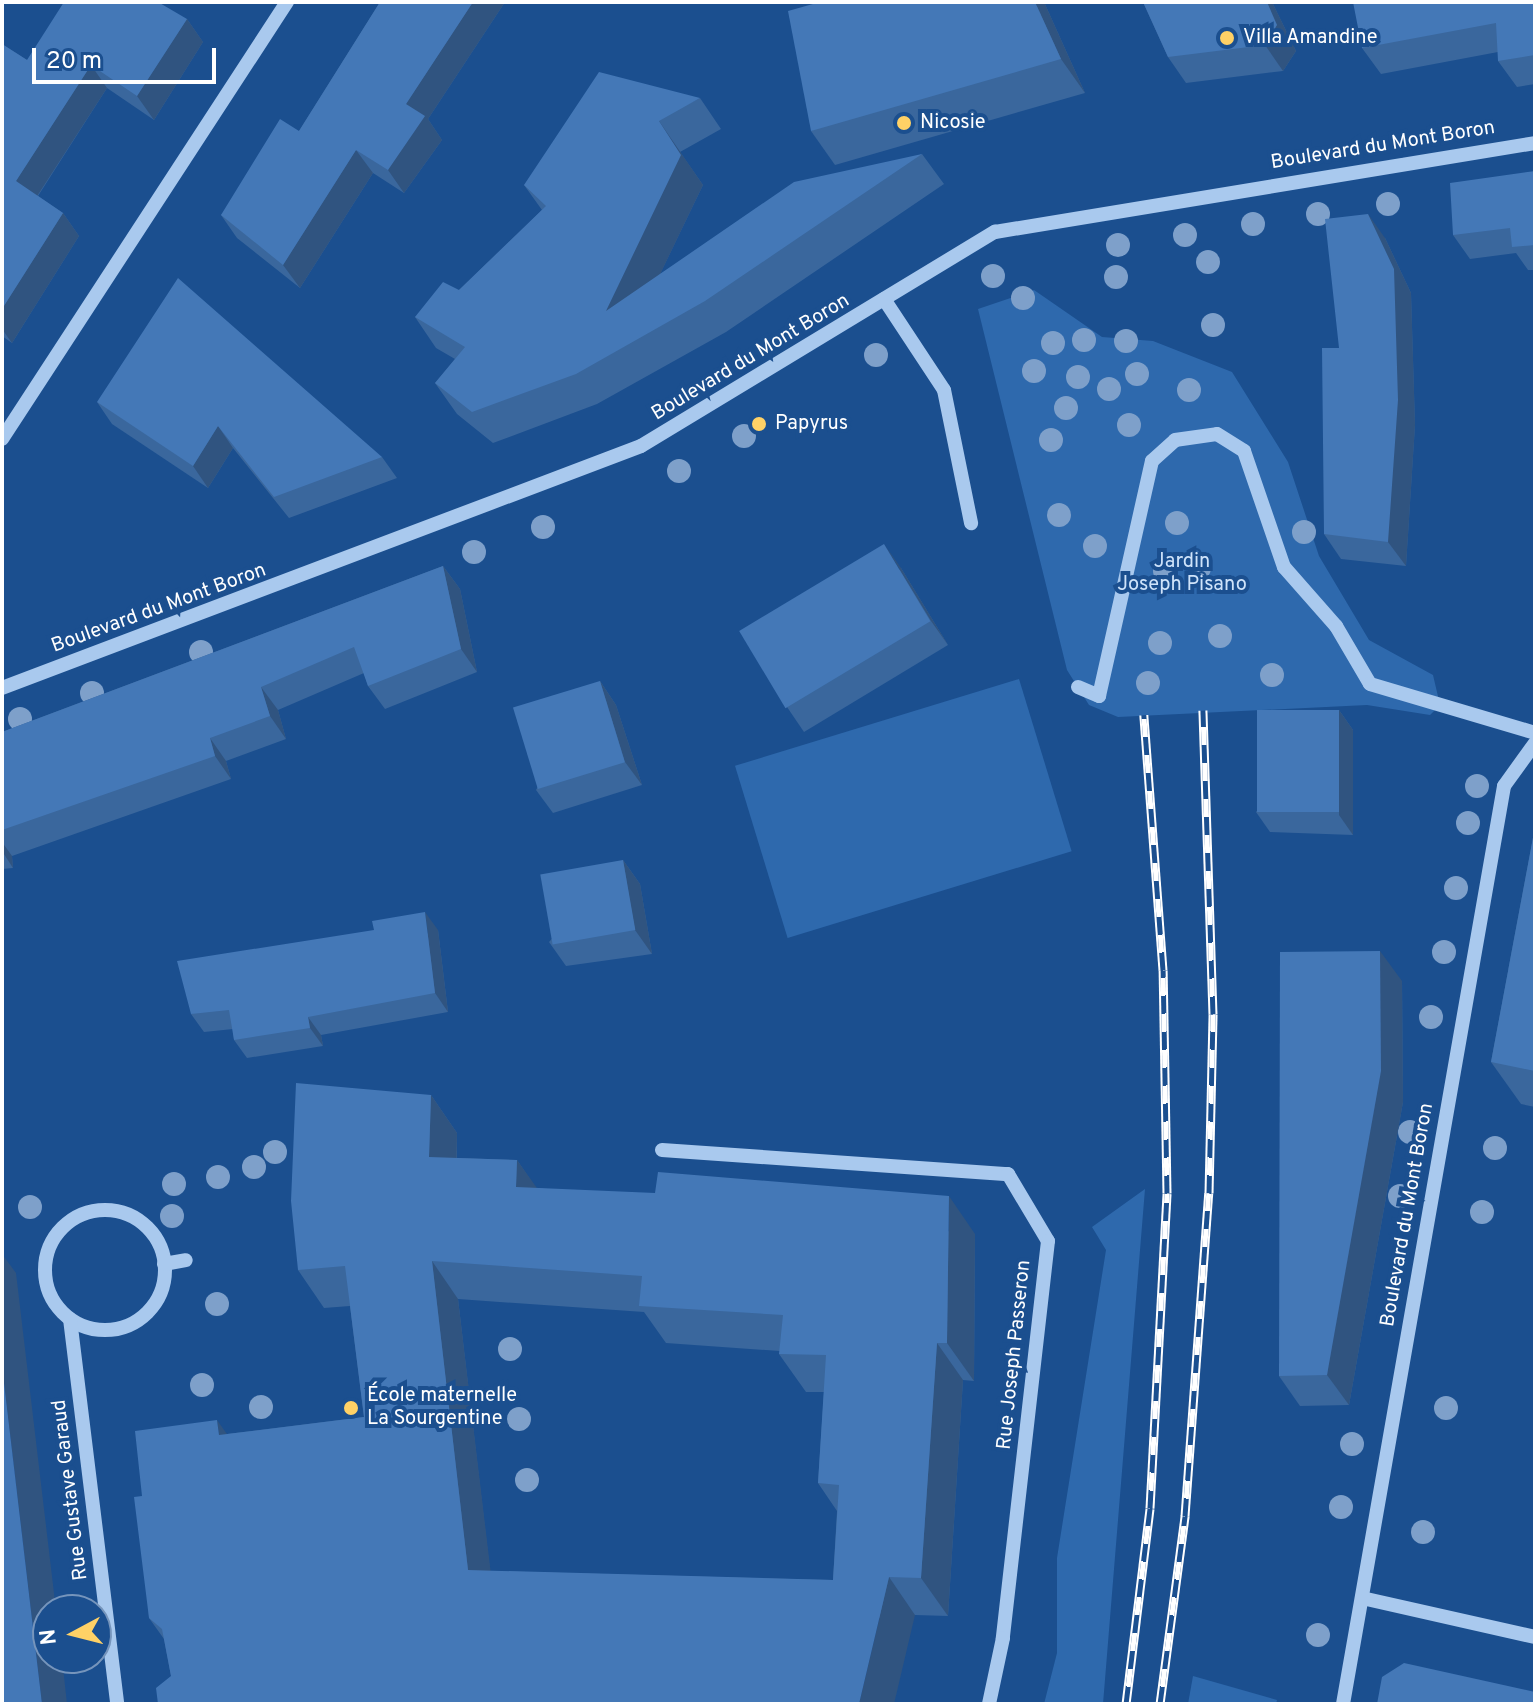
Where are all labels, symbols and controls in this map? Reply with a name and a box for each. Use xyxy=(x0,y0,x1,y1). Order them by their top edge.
place label: Villa Amandine xyxy=(1243,26,1378,50)
marker: Villa Amandine xyxy=(1218,29,1236,47)
scale bar xyxy=(36,32,220,82)
text: 20 m xyxy=(46,47,102,77)
place label: Nicosie xyxy=(920,111,986,135)
marker: Nicosie xyxy=(895,114,913,132)
street label: Boulevard du Mont Boron xyxy=(1269,116,1497,176)
street label: Boulevard du Mont Boron xyxy=(648,289,854,427)
place label: Papyrus xyxy=(775,412,848,436)
marker: Papyrus xyxy=(750,415,768,433)
park label: Jardin Joseph Pisano xyxy=(1117,550,1247,597)
street label: Boulevard du Mont Boron xyxy=(48,559,270,659)
street label: Boulevard du Mont Boron xyxy=(1376,1101,1440,1329)
street label: Rue Joseph Passeron xyxy=(993,1259,1037,1451)
place label: École maternelle La Sourgentine xyxy=(367,1384,517,1431)
street label: Rue Gustave Garaud xyxy=(48,1398,94,1582)
marker: École maternelle La Sourgentine xyxy=(342,1399,360,1417)
north arrow xyxy=(32,1594,112,1674)
text: N xyxy=(35,1627,64,1646)

